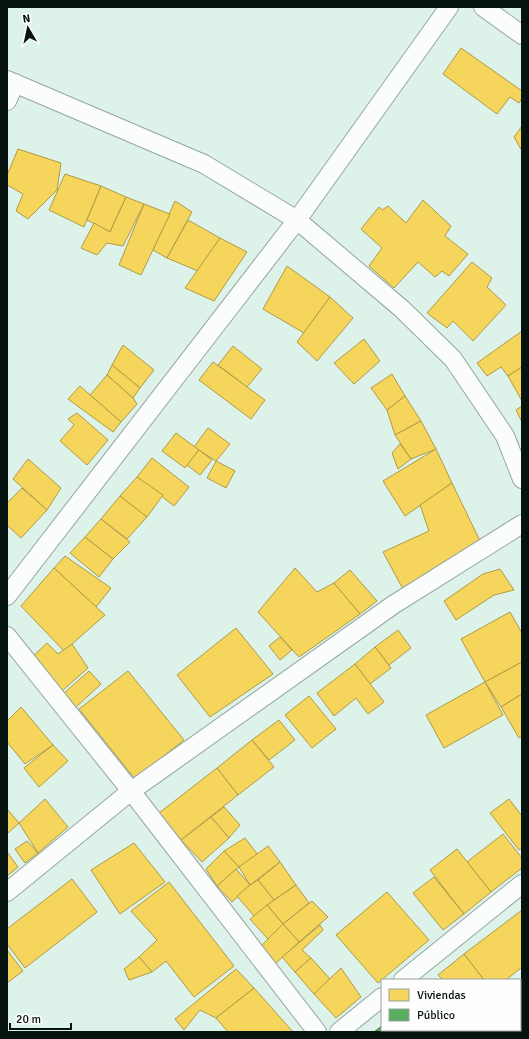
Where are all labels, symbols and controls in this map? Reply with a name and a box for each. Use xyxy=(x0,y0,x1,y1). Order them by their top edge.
north arrow xyxy=(8,8,48,48)
text: N xyxy=(22,12,31,26)
legend xyxy=(381,979,521,1031)
text: Viviendas xyxy=(417,988,466,1003)
scale bar xyxy=(10,1005,71,1031)
text: Público xyxy=(417,1008,455,1023)
text: 20 m xyxy=(16,1012,41,1027)

